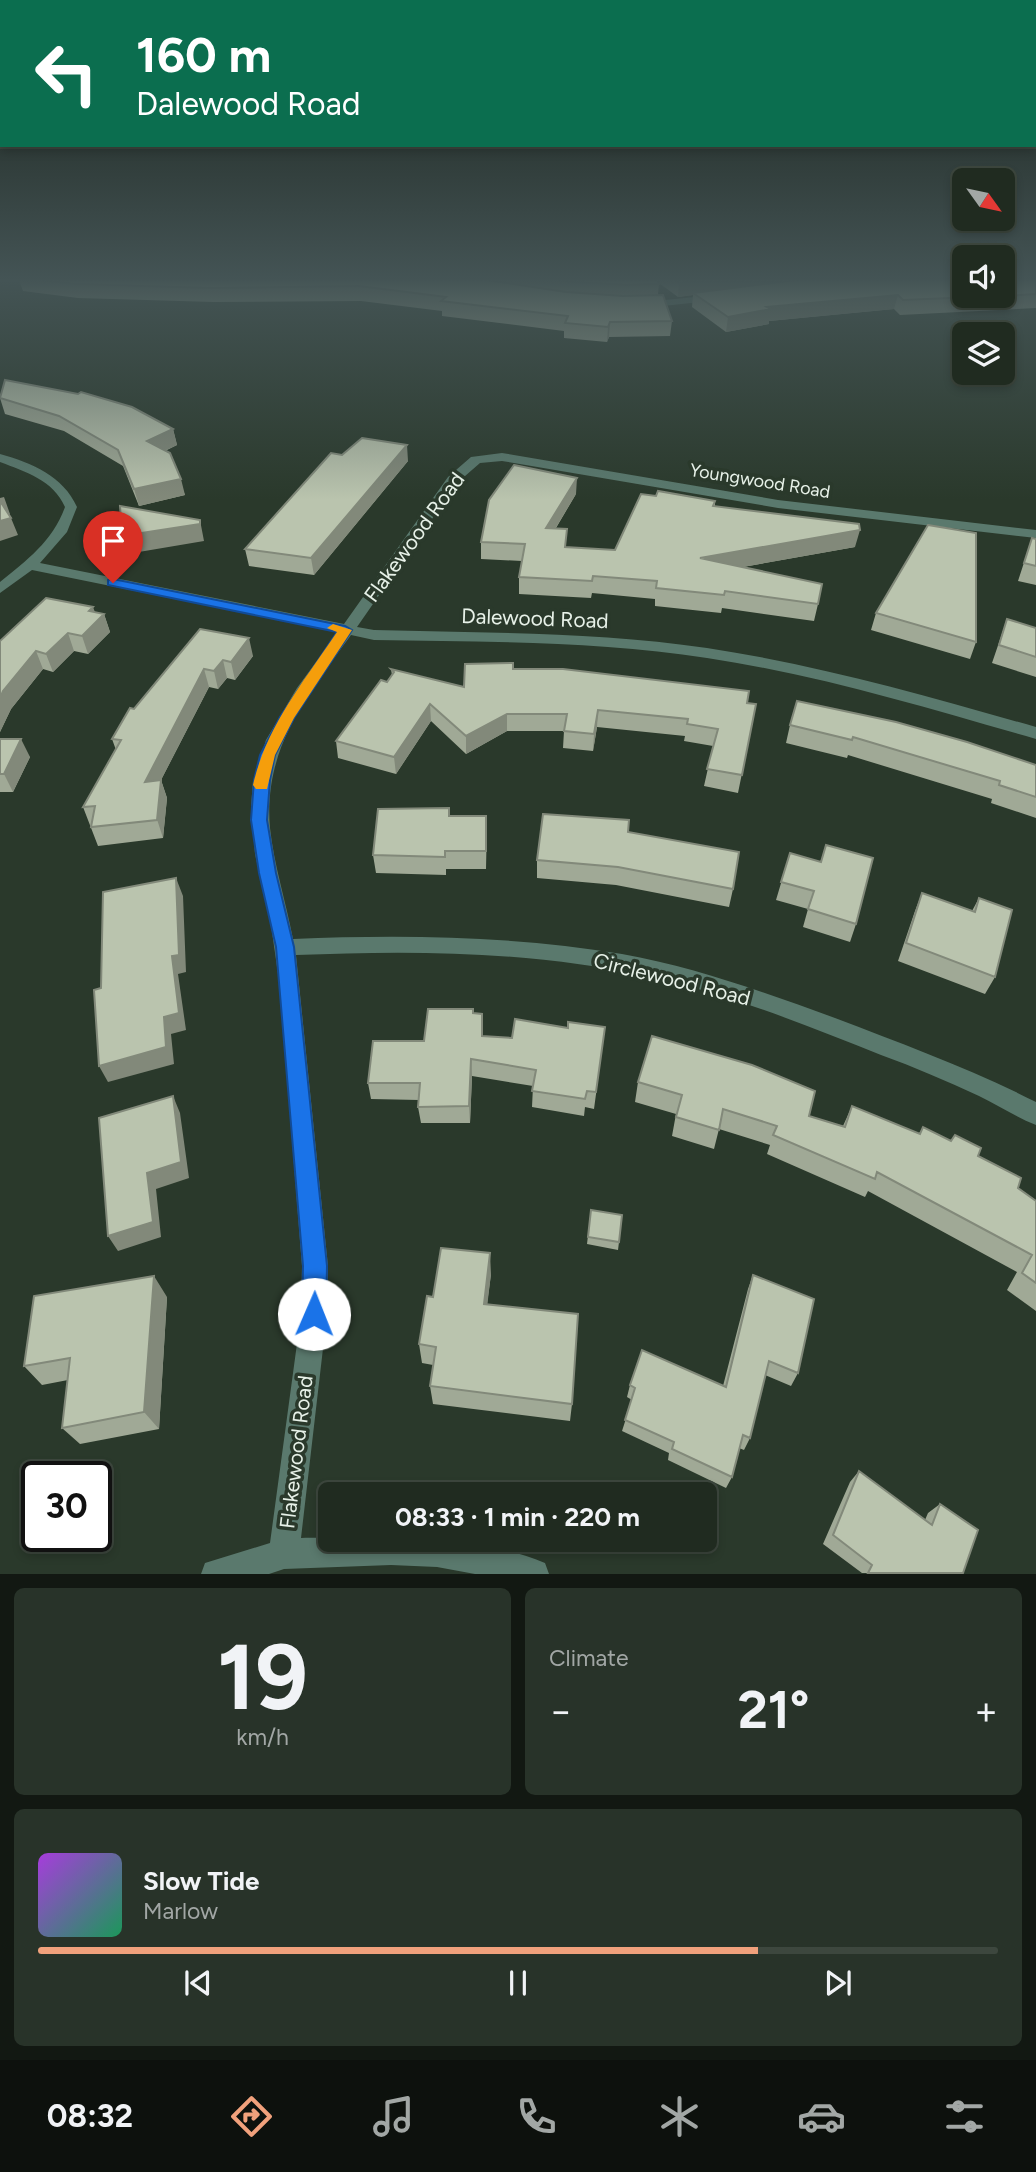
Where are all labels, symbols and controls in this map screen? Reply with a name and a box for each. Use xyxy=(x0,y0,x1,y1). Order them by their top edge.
text: 160 m xyxy=(136,25,271,84)
icon: left xyxy=(21,28,112,119)
text: Dalewood Road xyxy=(136,85,361,123)
north arrow xyxy=(952,168,1015,231)
map controls xyxy=(952,168,1015,385)
button: sound xyxy=(952,245,1015,308)
button: layers xyxy=(952,322,1015,385)
street label: Youngwood Road xyxy=(688,459,832,503)
street label: Flakewood Road xyxy=(359,467,469,607)
pin xyxy=(83,511,143,583)
icon: arrive xyxy=(94,522,132,560)
street label: Dalewood Road xyxy=(461,603,609,633)
street label: Circlewood Road xyxy=(591,947,753,1011)
position arrow xyxy=(277,1277,351,1351)
street label: Flakewood Road xyxy=(274,1374,318,1530)
speed limit sign: 30 xyxy=(21,1461,112,1552)
text: 08:33 · 1 min · 220 m xyxy=(395,1501,640,1533)
text: 19 xyxy=(217,1623,308,1732)
text: Climate xyxy=(549,1644,628,1672)
text: 21° xyxy=(738,1679,809,1741)
text: − xyxy=(549,1688,573,1734)
text: + xyxy=(974,1688,998,1734)
text: km/h xyxy=(236,1723,289,1751)
text: Slow Tide xyxy=(143,1865,259,1897)
text: Marlow xyxy=(143,1897,218,1925)
icon: previous xyxy=(179,1964,217,2002)
icon: pause xyxy=(499,1964,537,2002)
icon: next xyxy=(819,1964,857,2002)
icon: directions xyxy=(227,2092,276,2141)
icon: music xyxy=(369,2092,418,2141)
icon: phone xyxy=(512,2092,561,2141)
icon: climate xyxy=(655,2092,704,2141)
icon: car xyxy=(797,2092,846,2141)
icon: filters xyxy=(940,2092,989,2141)
text: 08:32 xyxy=(47,2097,133,2135)

